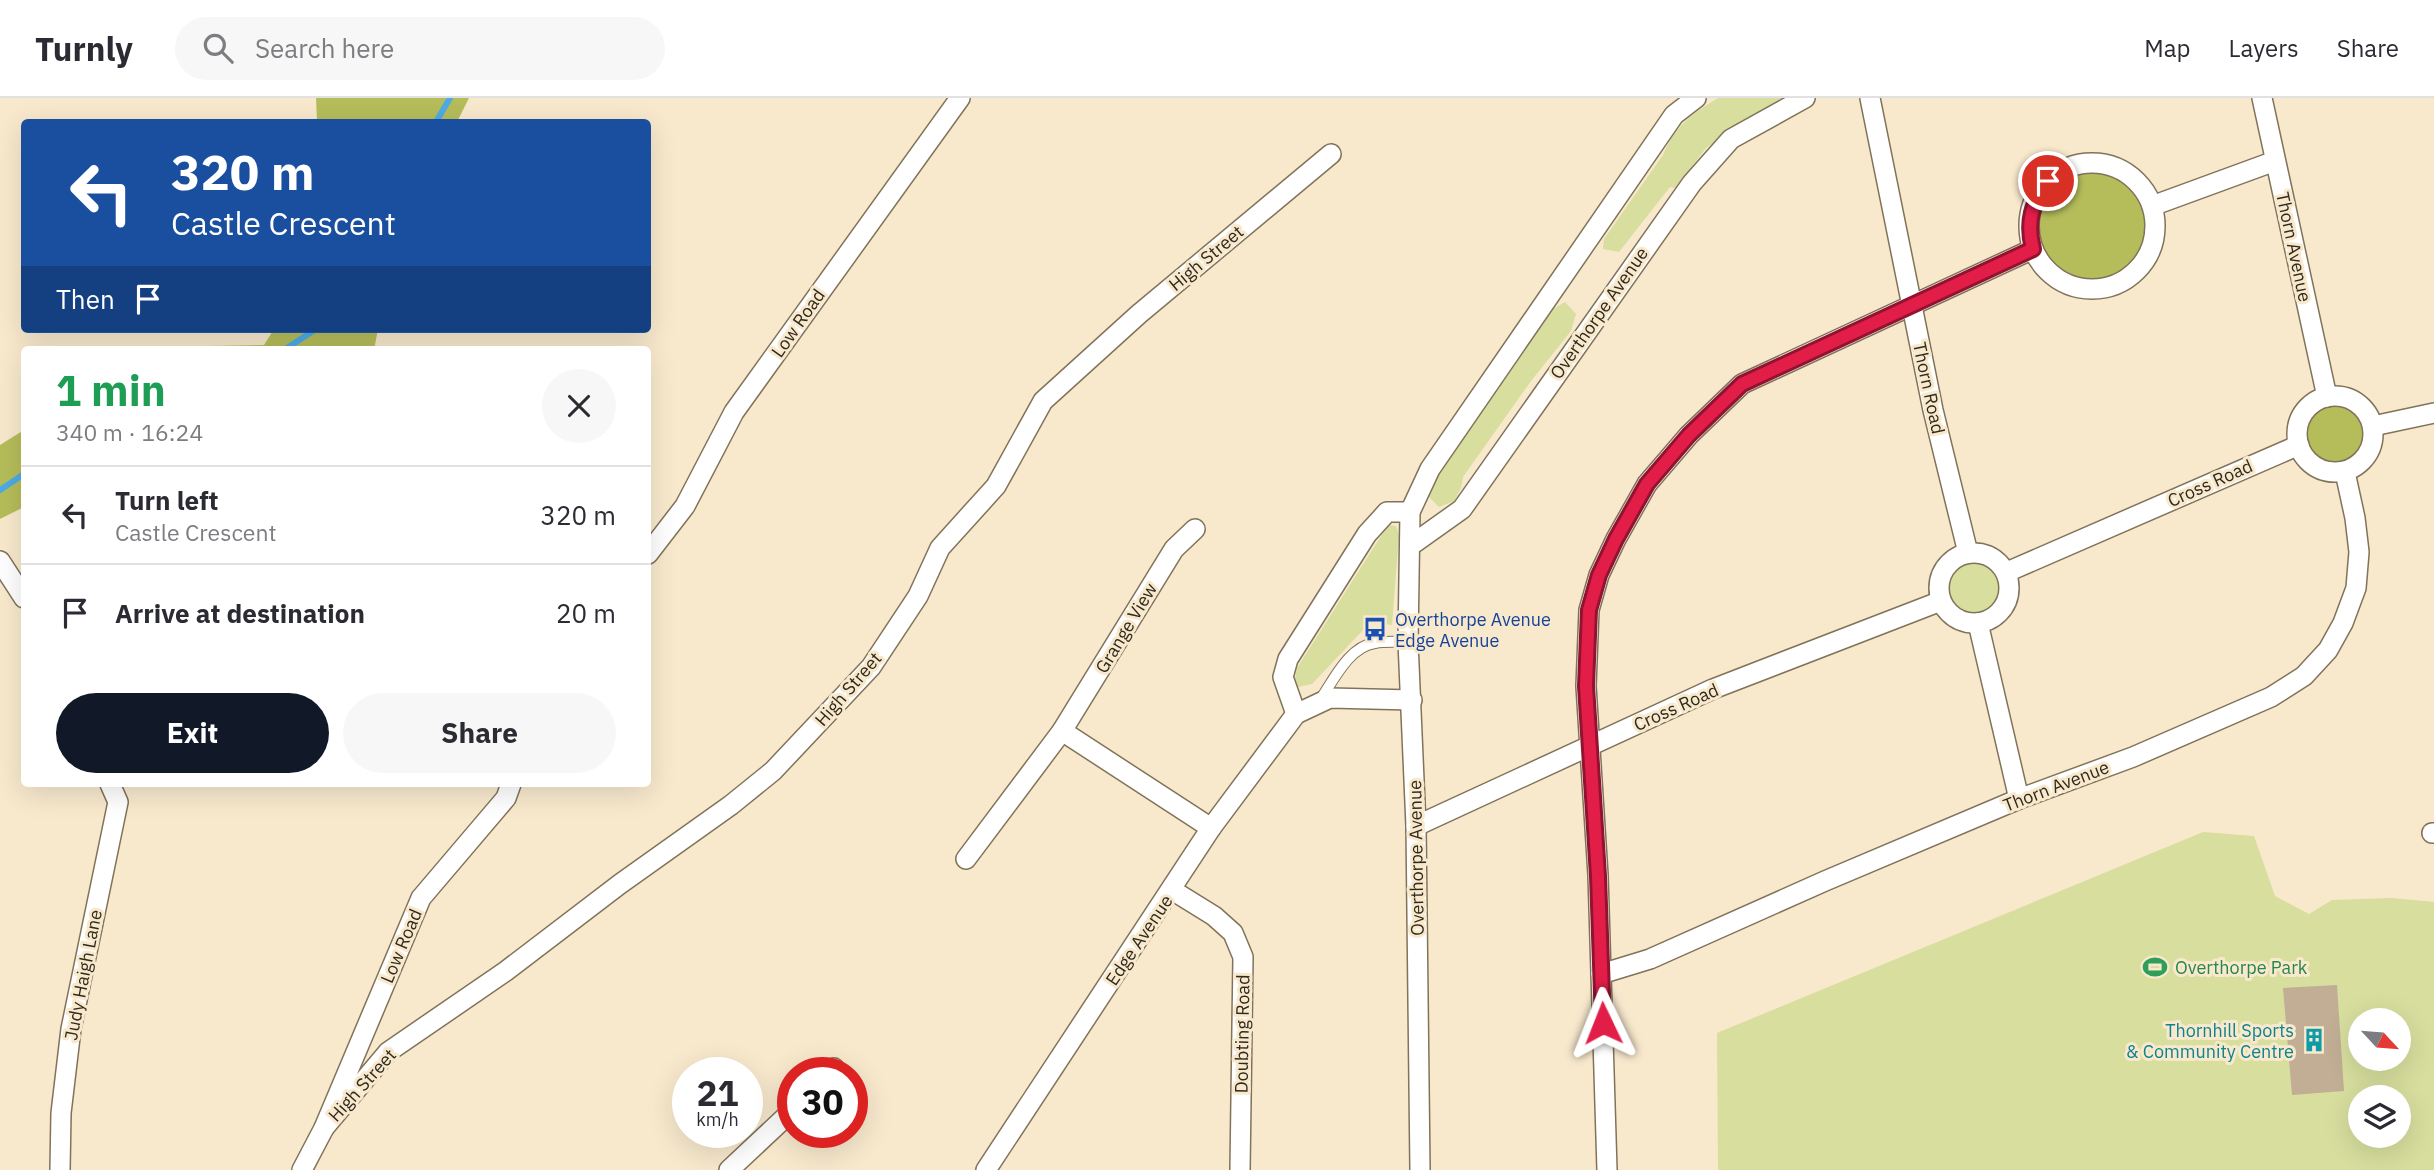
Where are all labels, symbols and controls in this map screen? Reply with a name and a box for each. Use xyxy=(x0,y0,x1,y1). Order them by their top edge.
search box xyxy=(175,17,665,80)
text: Turnly xyxy=(35,27,133,70)
icon: search xyxy=(199,29,237,67)
text: Search here xyxy=(255,31,394,65)
text: Map xyxy=(2144,32,2191,64)
text: Layers xyxy=(2229,32,2299,64)
text: Share xyxy=(2337,32,2399,64)
text: 320 m xyxy=(171,140,315,203)
icon: left xyxy=(56,147,147,238)
pin xyxy=(2018,151,2078,211)
icon: arrive xyxy=(2029,162,2067,200)
street label: Thorn Avenue xyxy=(2271,190,2317,304)
text: Castle Crescent xyxy=(171,202,396,244)
street label: High Street xyxy=(1164,220,1248,296)
street label: Overthorpe Avenue xyxy=(1545,242,1653,383)
icon: arrive xyxy=(129,280,167,318)
text: Then xyxy=(56,282,115,316)
street label: Low Road xyxy=(766,284,830,362)
street label: Thorn Road xyxy=(1908,340,1950,436)
text: 1 min xyxy=(56,363,166,418)
button: close xyxy=(542,369,616,443)
text: 340 m · 16:24 xyxy=(56,417,203,447)
street label: Cross Road xyxy=(2164,454,2256,512)
text: Turn left xyxy=(115,483,218,517)
icon: left xyxy=(56,496,94,534)
text: 320 m xyxy=(540,498,616,532)
text: Castle Crescent xyxy=(115,517,277,547)
street label: Grange View xyxy=(1090,578,1162,677)
icon: arrive xyxy=(56,594,94,632)
text: Arrive at destination xyxy=(115,596,365,630)
text: 20 m xyxy=(556,596,616,630)
place label: Overthorpe Avenue Edge Avenue xyxy=(1395,608,1551,652)
bus stop icon: Overthorpe Avenue Edge Avenue xyxy=(1361,615,1389,643)
street label: High Street xyxy=(810,647,886,731)
street label: Cross Road xyxy=(1630,678,1722,736)
button: Exit xyxy=(56,693,329,773)
button: Share xyxy=(343,693,616,773)
street label: Thorn Avenue xyxy=(2000,755,2112,817)
street label: Overthorpe Avenue xyxy=(1403,780,1429,936)
street label: Edge Avenue xyxy=(1100,890,1178,990)
street label: Low Road xyxy=(375,905,427,987)
street label: Judy Haigh Lane xyxy=(59,908,107,1042)
sports icon: Overthorpe Park xyxy=(2141,953,2169,981)
place label: Overthorpe Park xyxy=(2175,956,2308,979)
street label: Doubting Road xyxy=(1229,974,1255,1094)
position arrow xyxy=(1566,986,1640,1060)
north arrow xyxy=(2348,1008,2412,1071)
map controls xyxy=(2348,1008,2411,1148)
place label: Thornhill Sports & Community Centre xyxy=(2126,1019,2294,1063)
building icon: Thornhill Sports & Community Centre xyxy=(2300,1026,2328,1054)
street label: High Street xyxy=(323,1044,401,1126)
speed limit sign: 30 xyxy=(777,1057,868,1148)
text: 21 xyxy=(696,1070,739,1116)
button: layers xyxy=(2348,1085,2411,1148)
text: km/h xyxy=(696,1108,739,1131)

